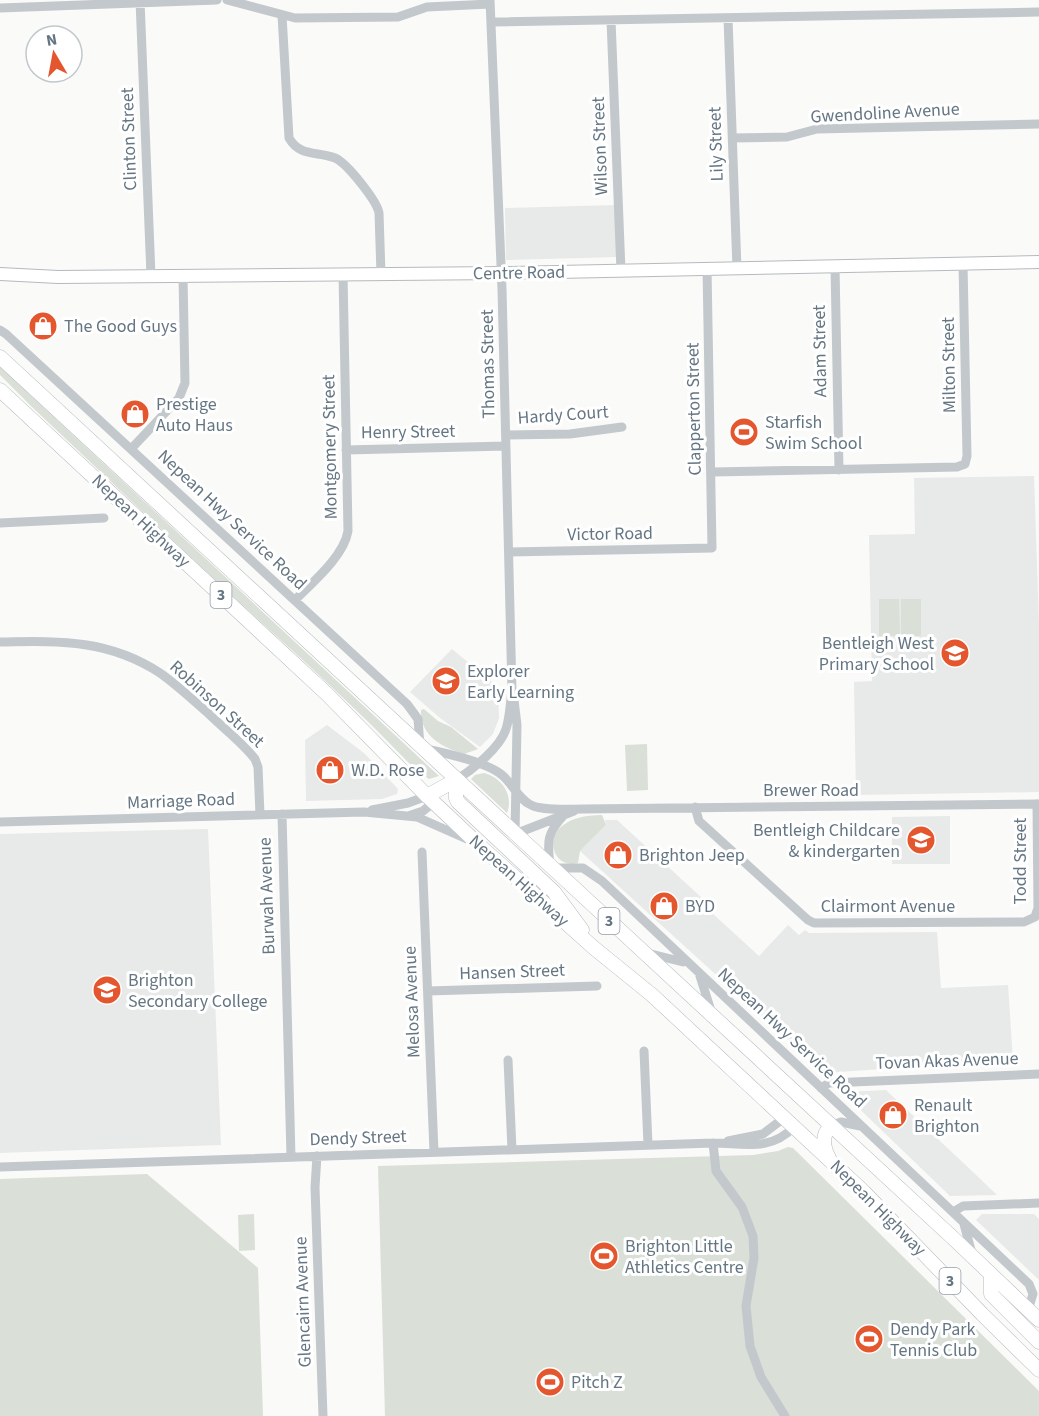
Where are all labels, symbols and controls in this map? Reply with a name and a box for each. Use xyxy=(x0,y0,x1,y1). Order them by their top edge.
north arrow xyxy=(24,24,84,84)
text: N xyxy=(44,28,59,52)
street label: Clinton Street xyxy=(115,87,143,191)
street label: Wilson Street xyxy=(586,96,614,196)
street label: Gwendoline Avenue xyxy=(810,97,960,129)
street label: Lily Street xyxy=(702,106,730,182)
street label: Centre Road xyxy=(473,260,565,286)
street label: Adam Street xyxy=(807,305,833,397)
street label: Thomas Street xyxy=(475,309,501,419)
shop icon: The Good Guys xyxy=(27,310,59,342)
place label: The Good Guys xyxy=(64,314,177,339)
street label: Milton Street xyxy=(936,317,962,413)
street label: Clapperton Street xyxy=(680,342,708,476)
street label: Montgomery Street xyxy=(316,374,344,520)
place label: Prestige Auto Haus xyxy=(156,392,233,438)
shop icon: Prestige Auto Haus xyxy=(119,398,151,430)
street label: Hardy Court xyxy=(517,399,609,431)
place label: Starfish Swim School xyxy=(765,410,862,456)
sports icon: Starfish Swim School xyxy=(728,416,760,448)
street label: Henry Street xyxy=(361,419,455,445)
street label: Nepean Hwy Service Road xyxy=(152,444,312,596)
street label: Nepean Highway xyxy=(86,469,196,574)
street label: Victor Road xyxy=(567,521,653,547)
road number: 3 xyxy=(210,582,232,608)
place label: Bentleigh West Primary School xyxy=(819,631,934,677)
school or university icon: Bentleigh West Primary School xyxy=(939,637,971,669)
street label: Robinson Street xyxy=(164,655,270,753)
place label: Explorer Early Learning xyxy=(467,659,574,705)
school or university icon: Explorer Early Learning xyxy=(430,665,462,697)
shop icon: W.D. Rose xyxy=(314,754,346,786)
place label: W.D. Rose xyxy=(351,758,424,783)
street label: Brewer Road xyxy=(763,778,859,803)
street label: Marriage Road xyxy=(127,787,235,815)
place label: Bentleigh Childcare & kindergarten xyxy=(753,818,900,864)
street label: Todd Street xyxy=(1008,818,1033,904)
school or university icon: Bentleigh Childcare & kindergarten xyxy=(905,824,937,856)
street label: Nepean Highway xyxy=(463,829,575,933)
street label: Burwah Avenue xyxy=(252,837,282,955)
shop icon: Brighton Jeep xyxy=(602,839,634,871)
place label: Brighton Jeep xyxy=(639,843,745,868)
shop icon: BYD xyxy=(648,890,680,922)
place label: BYD xyxy=(685,894,715,919)
street label: Clairmont Avenue xyxy=(821,894,955,919)
road number: 3 xyxy=(598,908,620,934)
street label: Melosa Avenue xyxy=(398,946,426,1058)
street label: Hansen Street xyxy=(459,958,565,986)
street label: Nepean Hwy Service Road xyxy=(712,962,872,1114)
place label: Brighton Secondary College xyxy=(128,968,268,1014)
school or university icon: Brighton Secondary College xyxy=(91,974,123,1006)
street label: Tovan Akas Avenue xyxy=(875,1046,1019,1076)
place label: Renault Brighton xyxy=(914,1093,980,1139)
shop icon: Renault Brighton xyxy=(877,1099,909,1131)
street label: Dendy Street xyxy=(309,1124,407,1152)
street label: Nepean Highway xyxy=(824,1154,932,1262)
place label: Brighton Little Athletics Centre xyxy=(625,1234,744,1280)
street label: Glencairn Avenue xyxy=(288,1236,318,1368)
sports icon: Brighton Little Athletics Centre xyxy=(588,1240,620,1272)
road number: 3 xyxy=(940,1268,960,1294)
place label: Dendy Park Tennis Club xyxy=(890,1317,977,1363)
sports icon: Dendy Park Tennis Club xyxy=(853,1323,885,1355)
sports icon: Pitch Z xyxy=(534,1366,566,1398)
place label: Pitch Z xyxy=(571,1370,623,1395)

